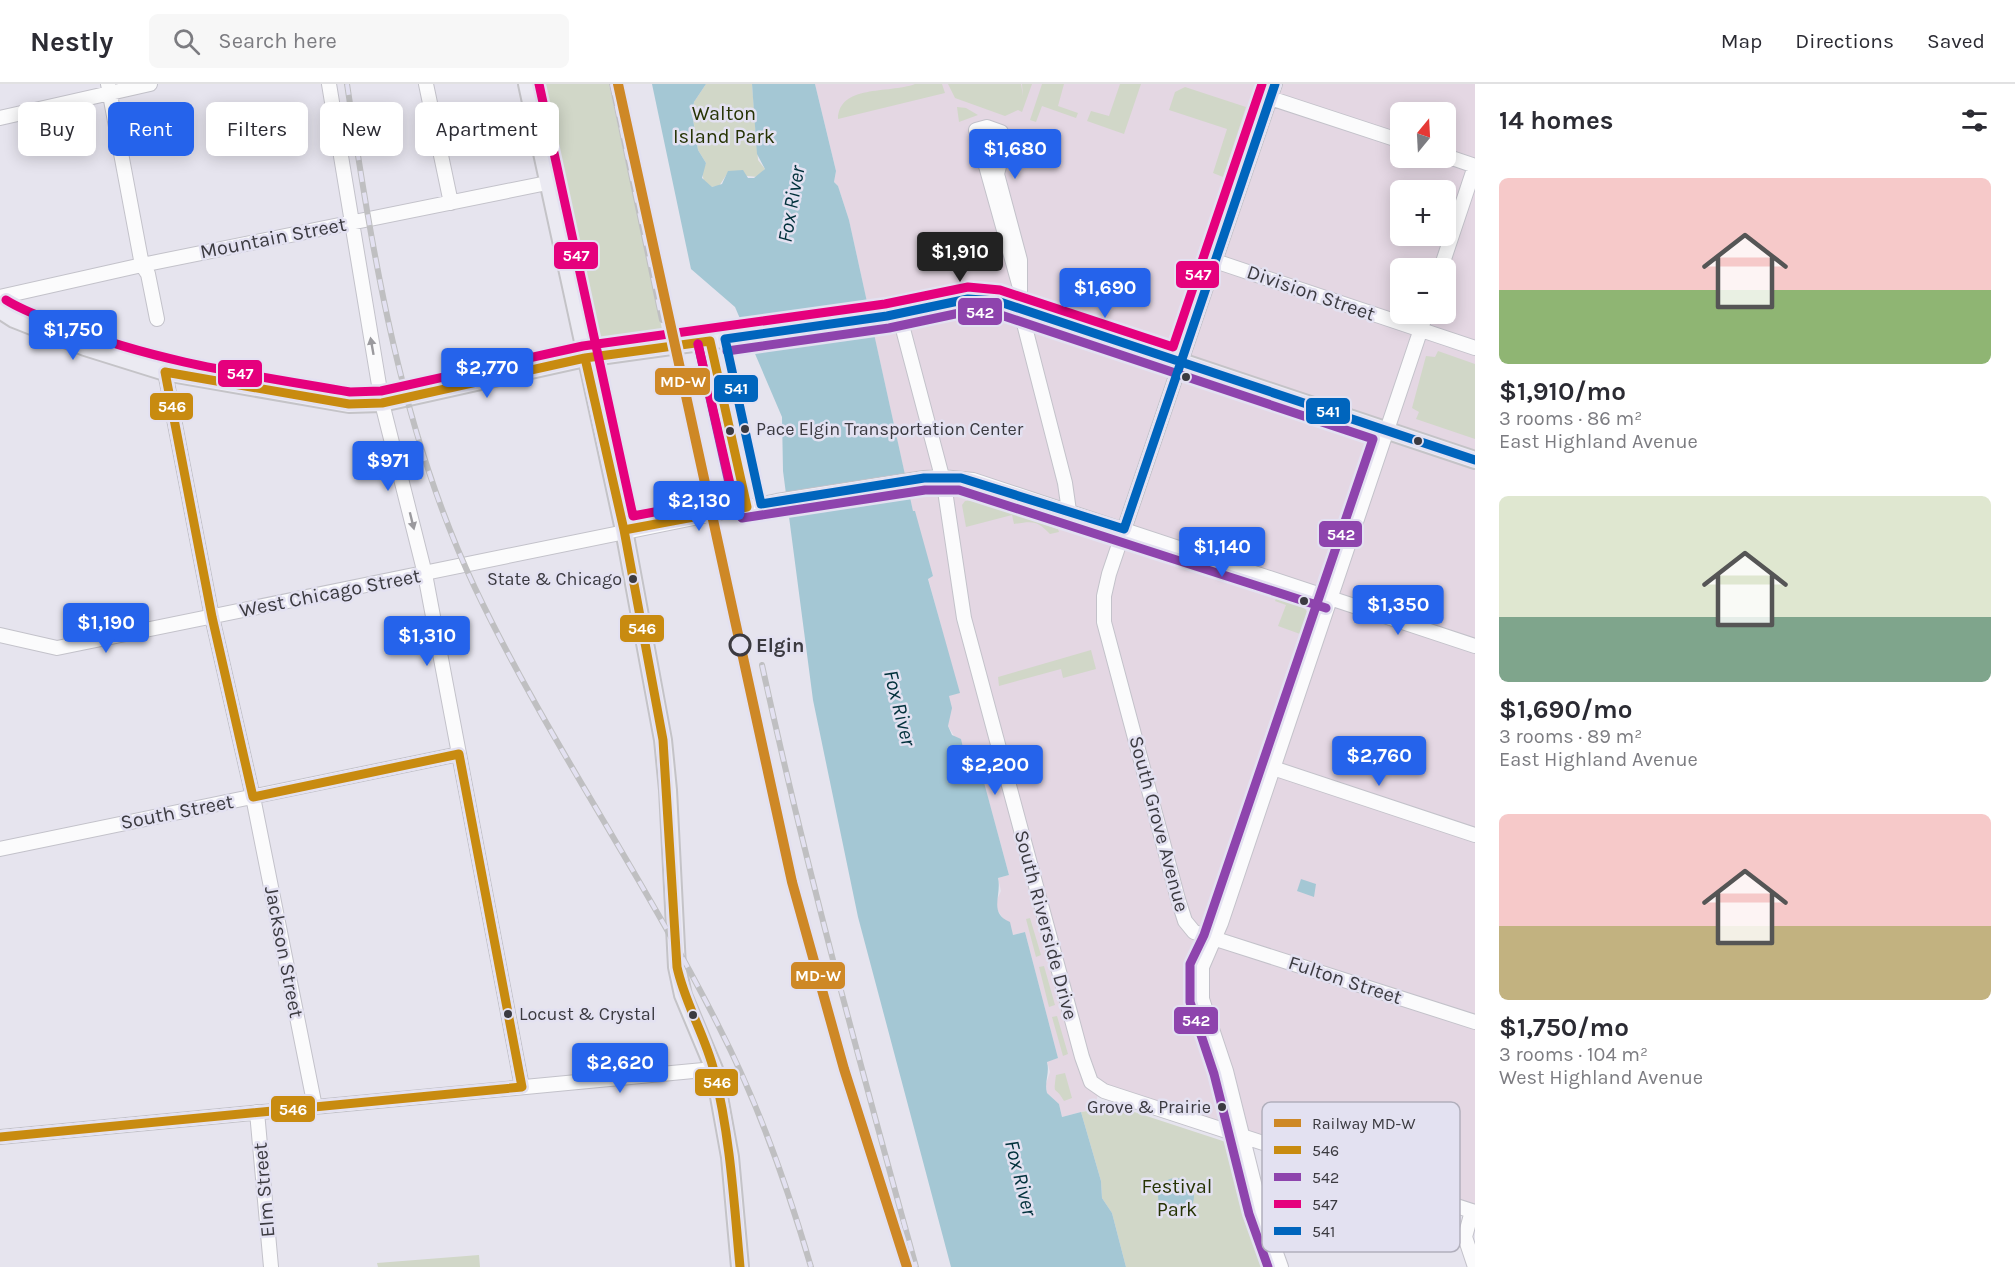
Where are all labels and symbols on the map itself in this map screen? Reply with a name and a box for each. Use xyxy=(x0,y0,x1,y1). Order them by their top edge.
park label: Walton Island Park xyxy=(673,102,775,148)
north arrow xyxy=(1390,102,1456,168)
pin: $1,680 xyxy=(966,129,1064,180)
water label: Fox River xyxy=(772,163,810,244)
street label: Mountain Street xyxy=(198,212,348,263)
pin: $1,910 xyxy=(911,232,1009,283)
line badge: 547 xyxy=(553,241,599,270)
text: 547 xyxy=(563,246,589,265)
line badge: 547 xyxy=(1175,260,1220,289)
street label: Division Street xyxy=(1244,260,1379,326)
text: 547 xyxy=(1185,265,1211,284)
pin: $1,690 xyxy=(1056,268,1154,319)
line badge: 542 xyxy=(957,297,1003,326)
text: 542 xyxy=(966,303,994,322)
pin: $1,750 xyxy=(24,310,122,361)
one-way arrow xyxy=(367,336,376,355)
pin: $2,770 xyxy=(438,348,536,399)
line badge: 547 xyxy=(217,359,263,388)
text: 547 xyxy=(227,364,253,383)
line badge: MD-W xyxy=(654,367,711,396)
unlabelled marker xyxy=(1180,371,1192,383)
text: MD-W xyxy=(660,372,706,391)
line badge: 541 xyxy=(713,374,759,403)
text: 541 xyxy=(724,379,748,398)
line badge: 546 xyxy=(149,392,194,421)
text: 546 xyxy=(158,397,186,416)
line badge: 541 xyxy=(1305,397,1351,425)
text: 541 xyxy=(1316,402,1340,421)
place label: Pace Elgin Transportation Center xyxy=(756,418,1024,440)
marker: Pace Elgin Transportation Center xyxy=(739,423,751,435)
unlabelled marker xyxy=(724,425,736,437)
unlabelled marker xyxy=(1412,435,1424,447)
pin: $971 xyxy=(352,441,424,492)
pin: $2,130 xyxy=(650,481,748,532)
one-way arrow xyxy=(408,512,417,530)
line badge: 542 xyxy=(1318,520,1363,548)
text: 542 xyxy=(1327,525,1355,544)
pin: $1,140 xyxy=(1173,527,1271,578)
street label: West Chicago Street xyxy=(238,564,423,622)
place label: State & Chicago xyxy=(487,568,622,590)
marker: State & Chicago xyxy=(627,573,639,585)
pin: $1,350 xyxy=(1349,585,1447,636)
unlabelled marker xyxy=(1298,595,1310,607)
pin: $1,190 xyxy=(57,603,155,654)
line badge: 546 xyxy=(619,614,665,643)
pin: $1,310 xyxy=(378,616,476,667)
text: 546 xyxy=(628,619,656,638)
marker: Elgin xyxy=(729,634,751,656)
place label: Elgin xyxy=(756,634,804,657)
water label: Fox River xyxy=(879,667,921,749)
street label: South Grove Avenue xyxy=(1124,733,1194,915)
pin: $2,760 xyxy=(1330,736,1428,787)
pin: $2,200 xyxy=(946,745,1044,796)
street label: South Street xyxy=(119,790,236,834)
street label: South Riverside Drive xyxy=(1010,828,1082,1022)
street label: Jackson Street xyxy=(260,884,308,1020)
street label: Fulton Street xyxy=(1285,951,1405,1009)
line badge: MD-W xyxy=(790,961,846,990)
text: MD-W xyxy=(795,966,841,985)
place label: Locust & Crystal xyxy=(519,1003,656,1025)
line badge: 542 xyxy=(1173,1006,1219,1035)
marker: Locust & Crystal xyxy=(502,1008,514,1020)
unlabelled marker xyxy=(687,1009,699,1021)
text: 542 xyxy=(1182,1011,1210,1030)
pin: $2,620 xyxy=(571,1043,669,1094)
line badge: 546 xyxy=(694,1068,739,1097)
text: 546 xyxy=(703,1073,731,1092)
line badge: 546 xyxy=(270,1095,316,1123)
place label: Grove & Prairie xyxy=(1087,1096,1211,1118)
text: 546 xyxy=(279,1100,307,1119)
marker: Grove & Prairie xyxy=(1216,1101,1228,1113)
legend xyxy=(1262,1102,1460,1252)
text: Railway MD-W xyxy=(1312,1114,1416,1133)
water label: Fox River xyxy=(1000,1137,1042,1219)
street label: Elm Street xyxy=(248,1141,280,1238)
text: 546 xyxy=(1312,1141,1339,1160)
text: 542 xyxy=(1312,1168,1339,1187)
park label: Festival Park xyxy=(1142,1175,1212,1221)
text: 547 xyxy=(1312,1195,1338,1214)
text: 541 xyxy=(1312,1222,1335,1241)

